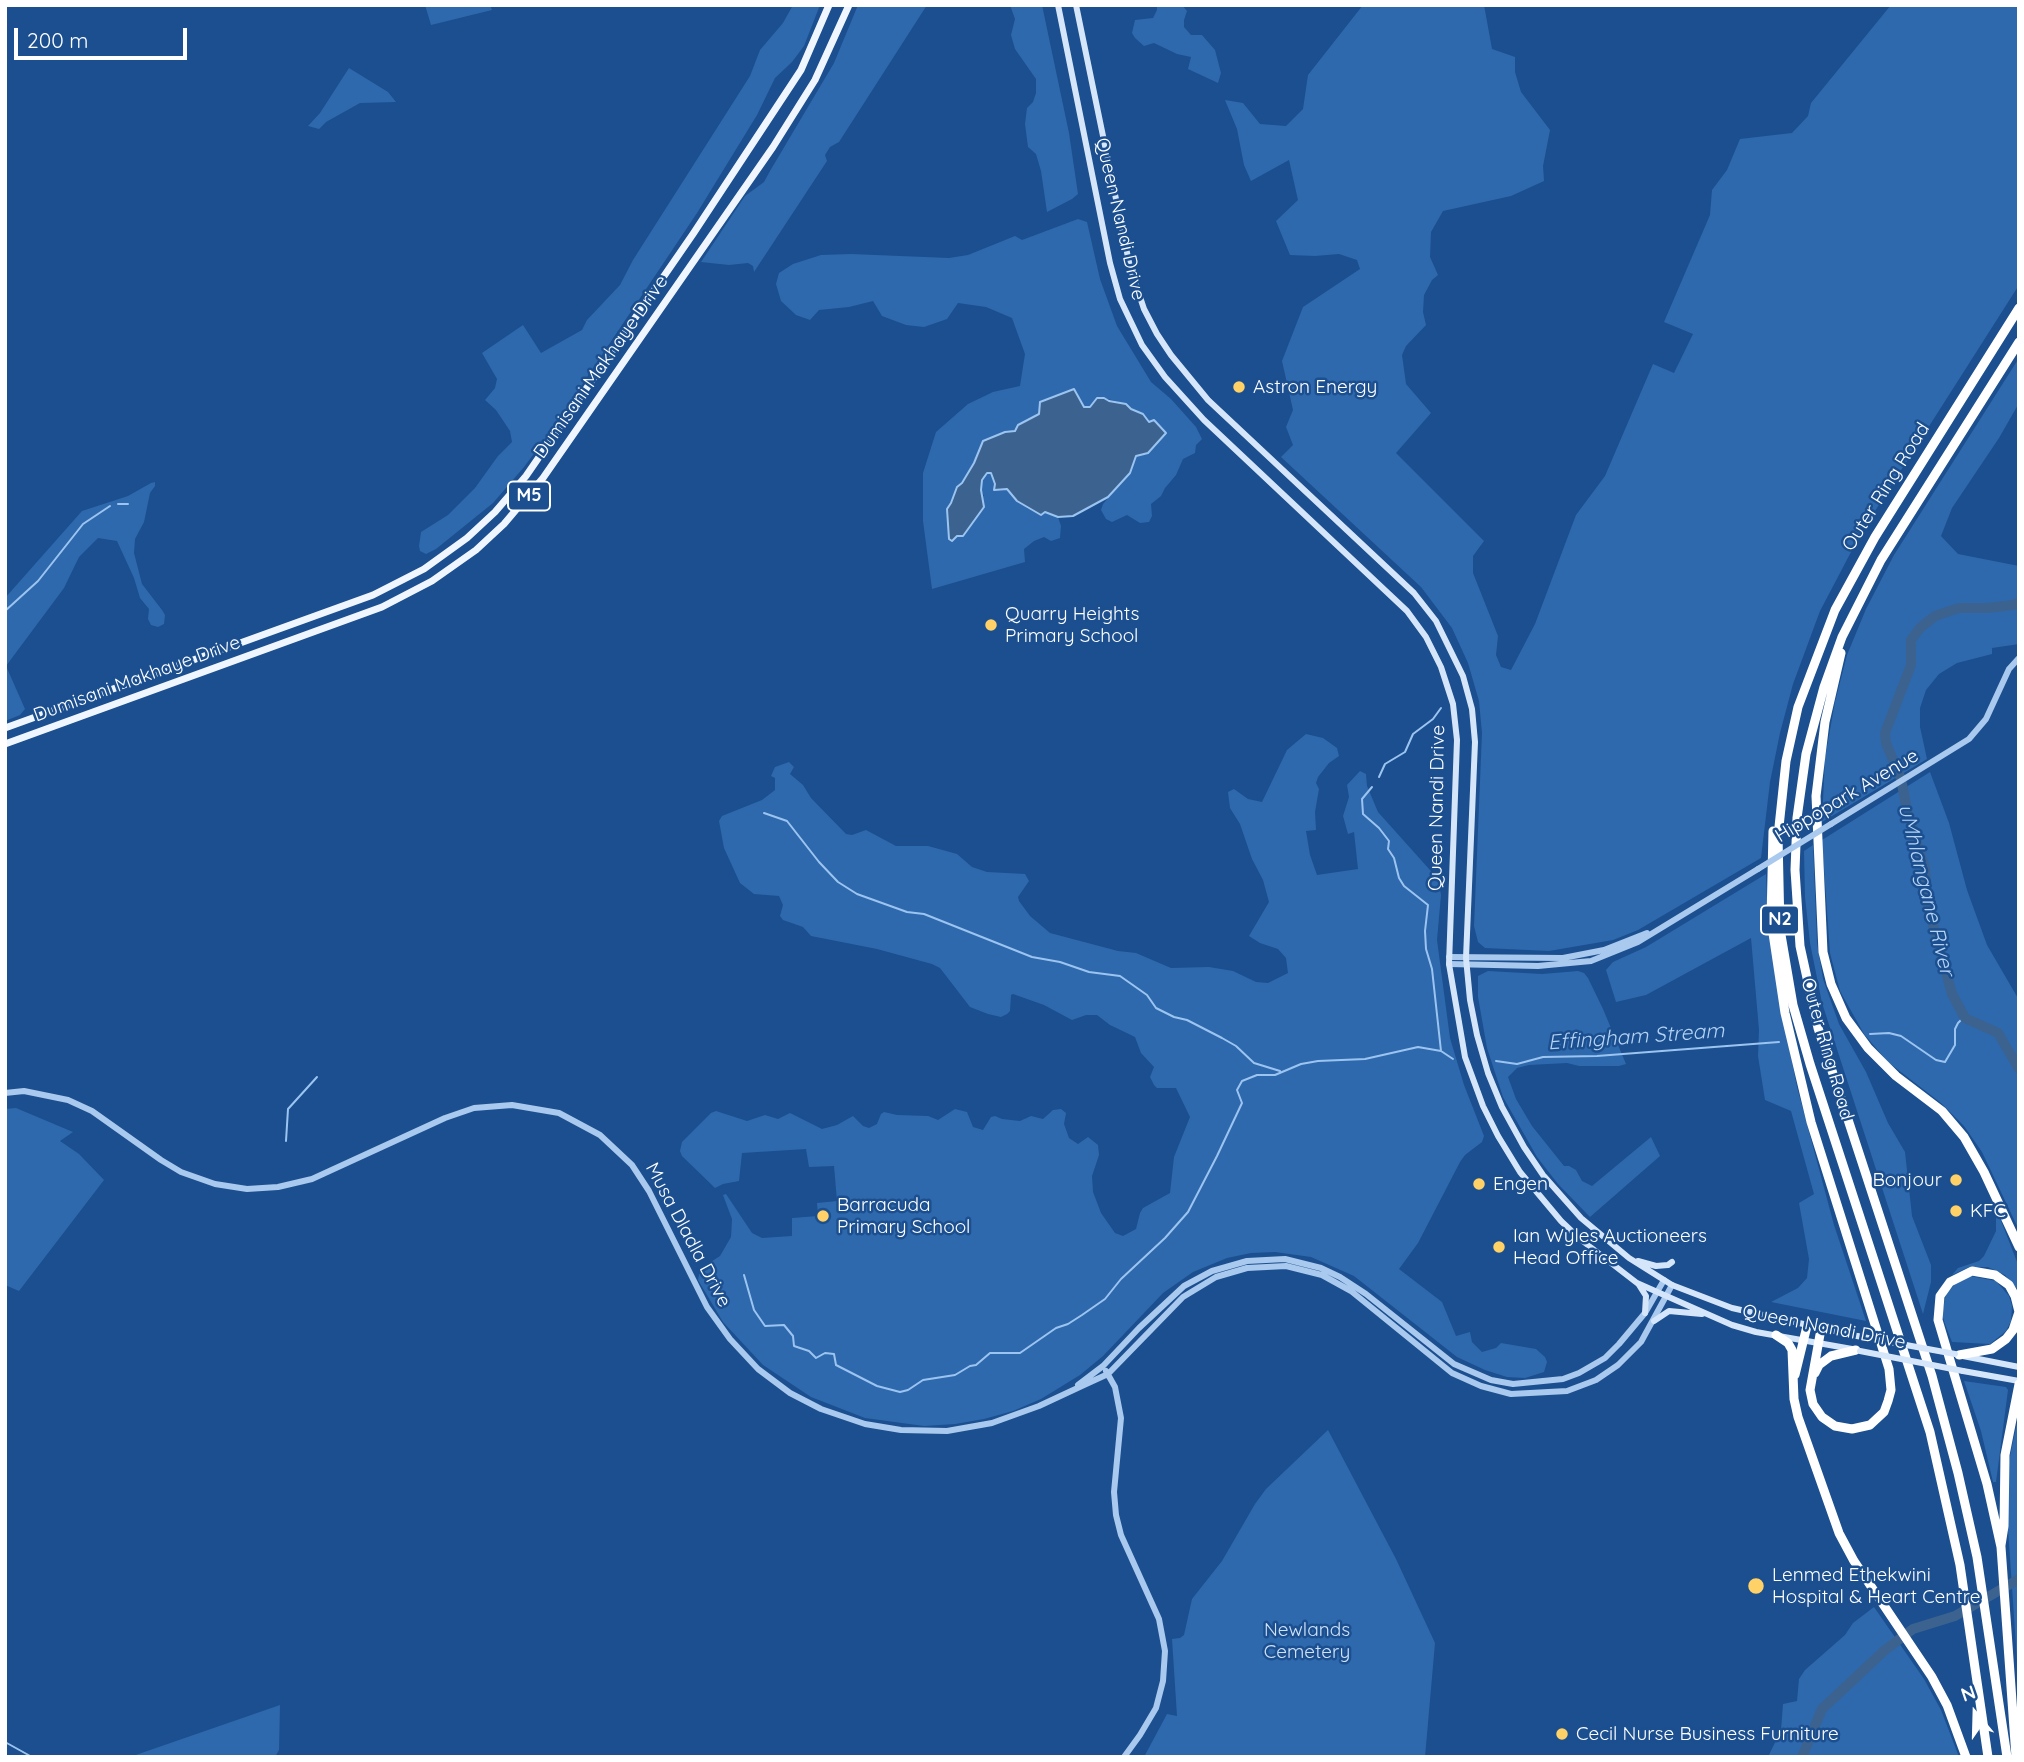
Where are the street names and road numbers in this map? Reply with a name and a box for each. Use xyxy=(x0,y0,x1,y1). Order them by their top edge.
street label: Queen Nandi Drive xyxy=(1090,136,1150,302)
street label: Dumisani Makhaye Drive xyxy=(529,271,673,463)
street label: Outer Ring Road xyxy=(1837,419,1935,555)
road number: M5 xyxy=(508,482,550,510)
street label: Dumisani Makhaye Drive xyxy=(30,631,244,727)
street label: Queen Nandi Drive xyxy=(1424,725,1450,891)
street label: Hippopark Avenue xyxy=(1771,744,1923,848)
road number: N2 xyxy=(1761,905,1799,934)
street label: Outer Ring Road xyxy=(1796,975,1858,1123)
street label: Musa Dladla Drive xyxy=(640,1159,736,1311)
street label: Queen Nandi Drive xyxy=(1740,1300,1908,1354)

